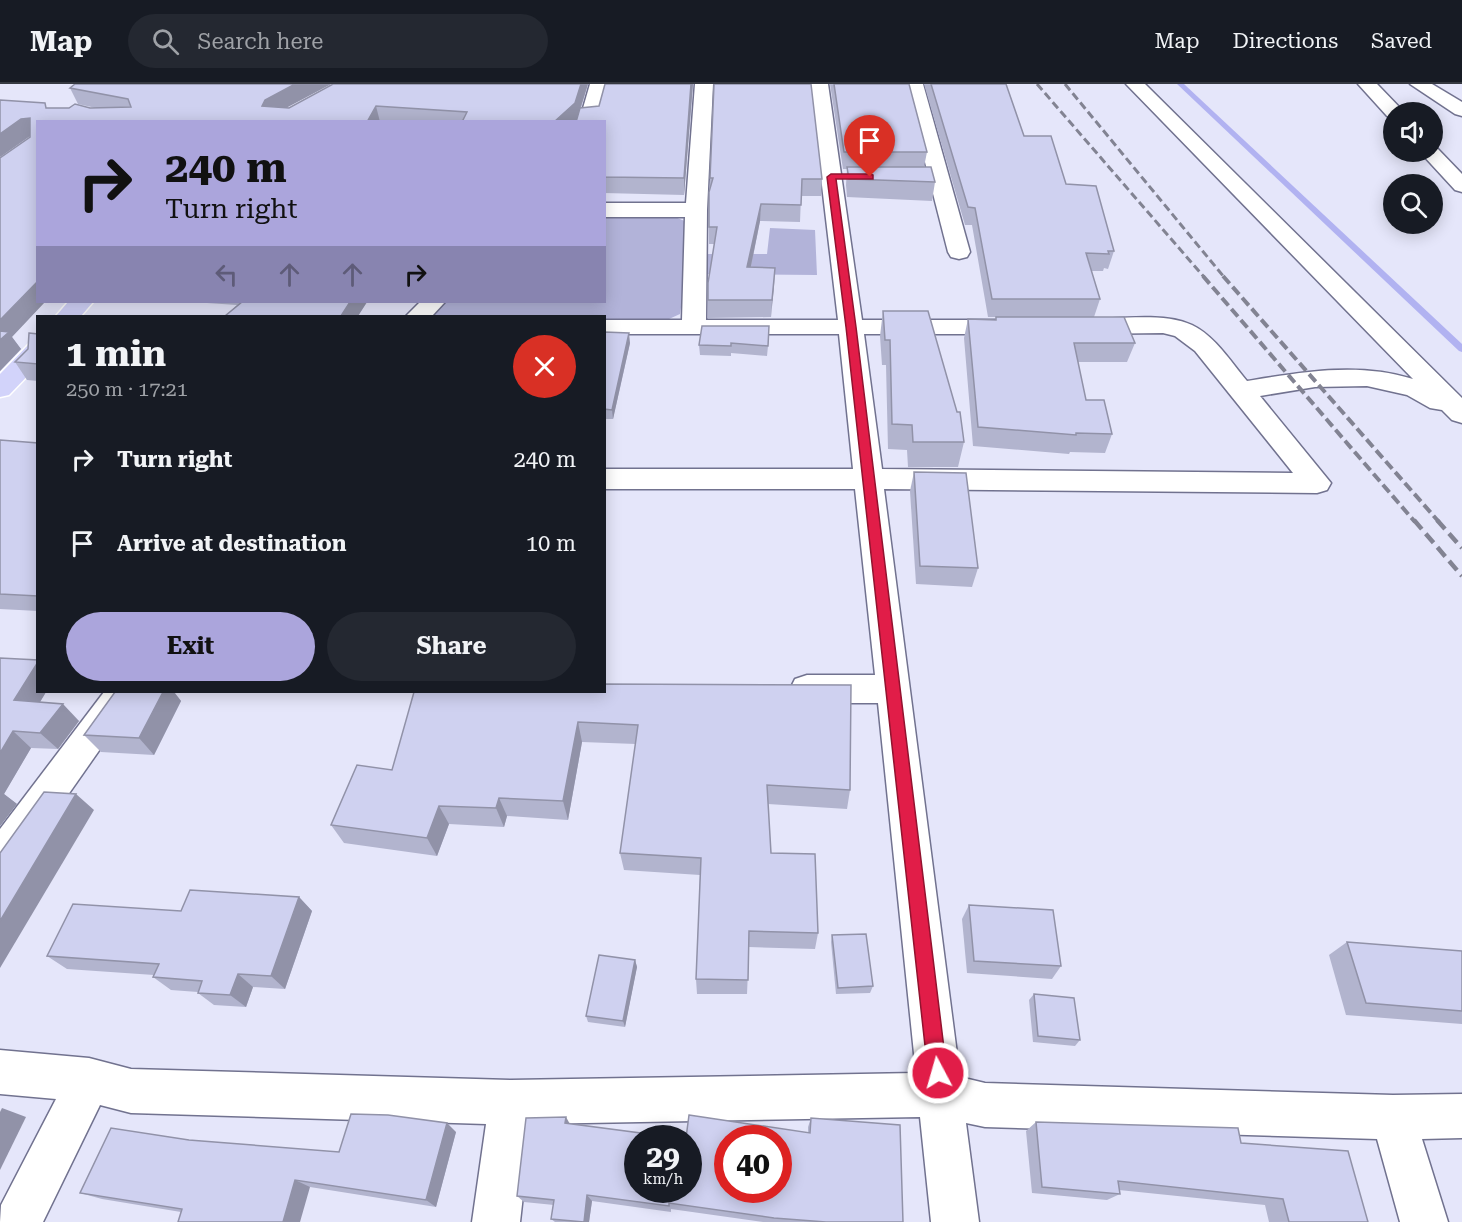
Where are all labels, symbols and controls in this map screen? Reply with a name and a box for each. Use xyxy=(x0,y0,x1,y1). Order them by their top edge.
search box xyxy=(128,14,548,68)
text: Map xyxy=(30,25,92,58)
icon: search xyxy=(149,25,182,58)
text: Search here xyxy=(197,29,323,54)
text: Map xyxy=(1155,29,1199,53)
text: Directions xyxy=(1232,29,1338,53)
text: Saved xyxy=(1371,29,1432,53)
map controls xyxy=(1383,102,1443,234)
button: sound xyxy=(1383,102,1443,162)
pin xyxy=(844,115,895,177)
icon: arrive xyxy=(853,124,886,157)
text: 240 m xyxy=(165,143,287,192)
icon: right xyxy=(66,144,144,222)
button: search xyxy=(1383,174,1443,234)
text: Turn right xyxy=(165,193,298,225)
icon: left xyxy=(210,258,243,291)
icon: ahead xyxy=(273,258,306,291)
icon: ahead xyxy=(336,258,369,291)
icon: right xyxy=(399,258,432,291)
text: 1 min xyxy=(66,333,166,375)
button: close xyxy=(513,335,576,398)
text: 250 m · 17:21 xyxy=(66,377,188,401)
icon: right xyxy=(66,443,99,476)
text: Turn right xyxy=(117,447,232,472)
text: 240 m xyxy=(513,447,576,472)
icon: arrive xyxy=(66,527,99,560)
text: Arrive at destination xyxy=(117,531,346,556)
text: 10 m xyxy=(526,531,576,556)
button: Exit xyxy=(66,612,315,681)
button: Share xyxy=(327,612,576,681)
position arrow xyxy=(906,1041,970,1105)
speed limit sign: 40 xyxy=(714,1125,792,1203)
text: 29 xyxy=(646,1139,680,1174)
text: km/h xyxy=(643,1170,683,1188)

